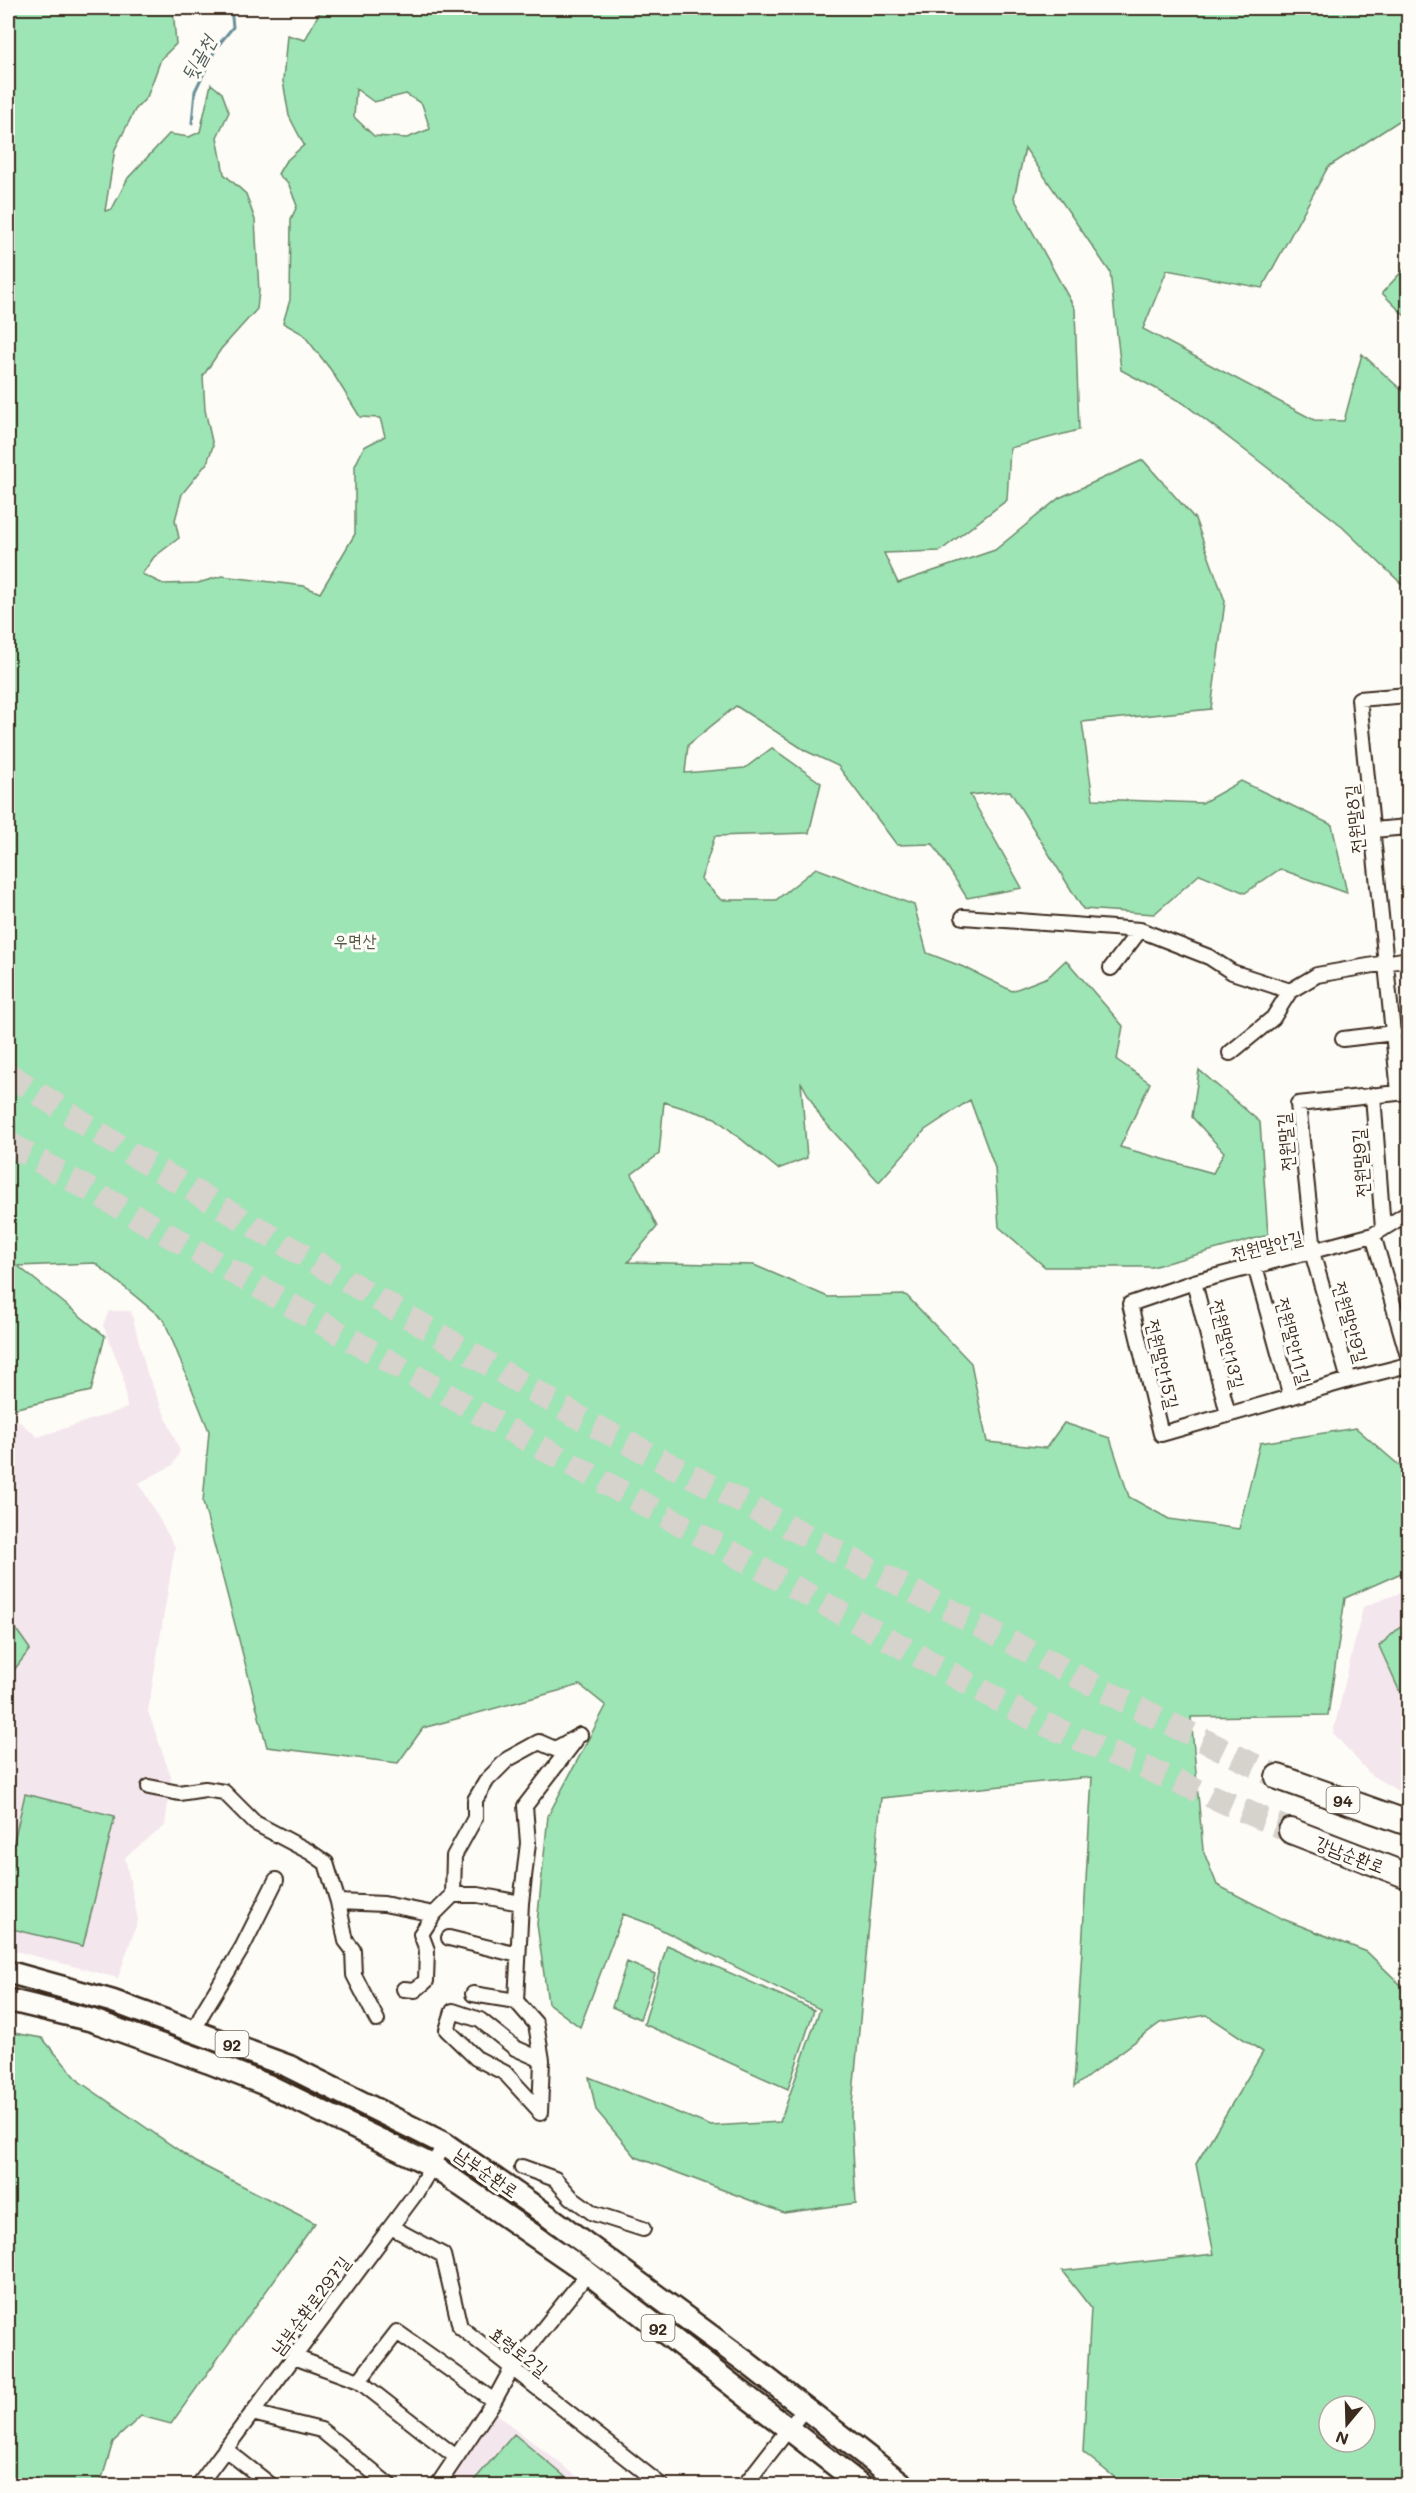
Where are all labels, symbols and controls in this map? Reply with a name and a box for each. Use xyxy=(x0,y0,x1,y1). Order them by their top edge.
water label: 뒷골천 xyxy=(175,29,222,85)
street label: 전원말8길 xyxy=(1338,783,1370,854)
park label: 우면산 xyxy=(333,928,377,952)
street label: 전원말길 xyxy=(1270,1112,1299,1172)
street label: 전원말9길 xyxy=(1346,1127,1374,1198)
street label: 전원말안길 xyxy=(1229,1224,1306,1265)
street label: 전원말안9길 xyxy=(1328,1279,1374,1366)
street label: 전원말안11길 xyxy=(1271,1295,1317,1387)
street label: 전원말안13길 xyxy=(1205,1297,1251,1392)
street label: 전원말안15길 xyxy=(1141,1317,1185,1412)
road number: 94 xyxy=(1326,1787,1360,1813)
street label: 강남순환로 xyxy=(1312,1830,1388,1878)
road number: 92 xyxy=(216,2031,248,2057)
street label: 남부순환로 xyxy=(450,2141,524,2203)
street label: 남부순환로297길 xyxy=(265,2250,355,2359)
road number: 92 xyxy=(642,2315,674,2341)
street label: 효령로2길 xyxy=(485,2321,554,2382)
north arrow xyxy=(1317,2394,1377,2454)
text: N xyxy=(1333,2427,1351,2451)

